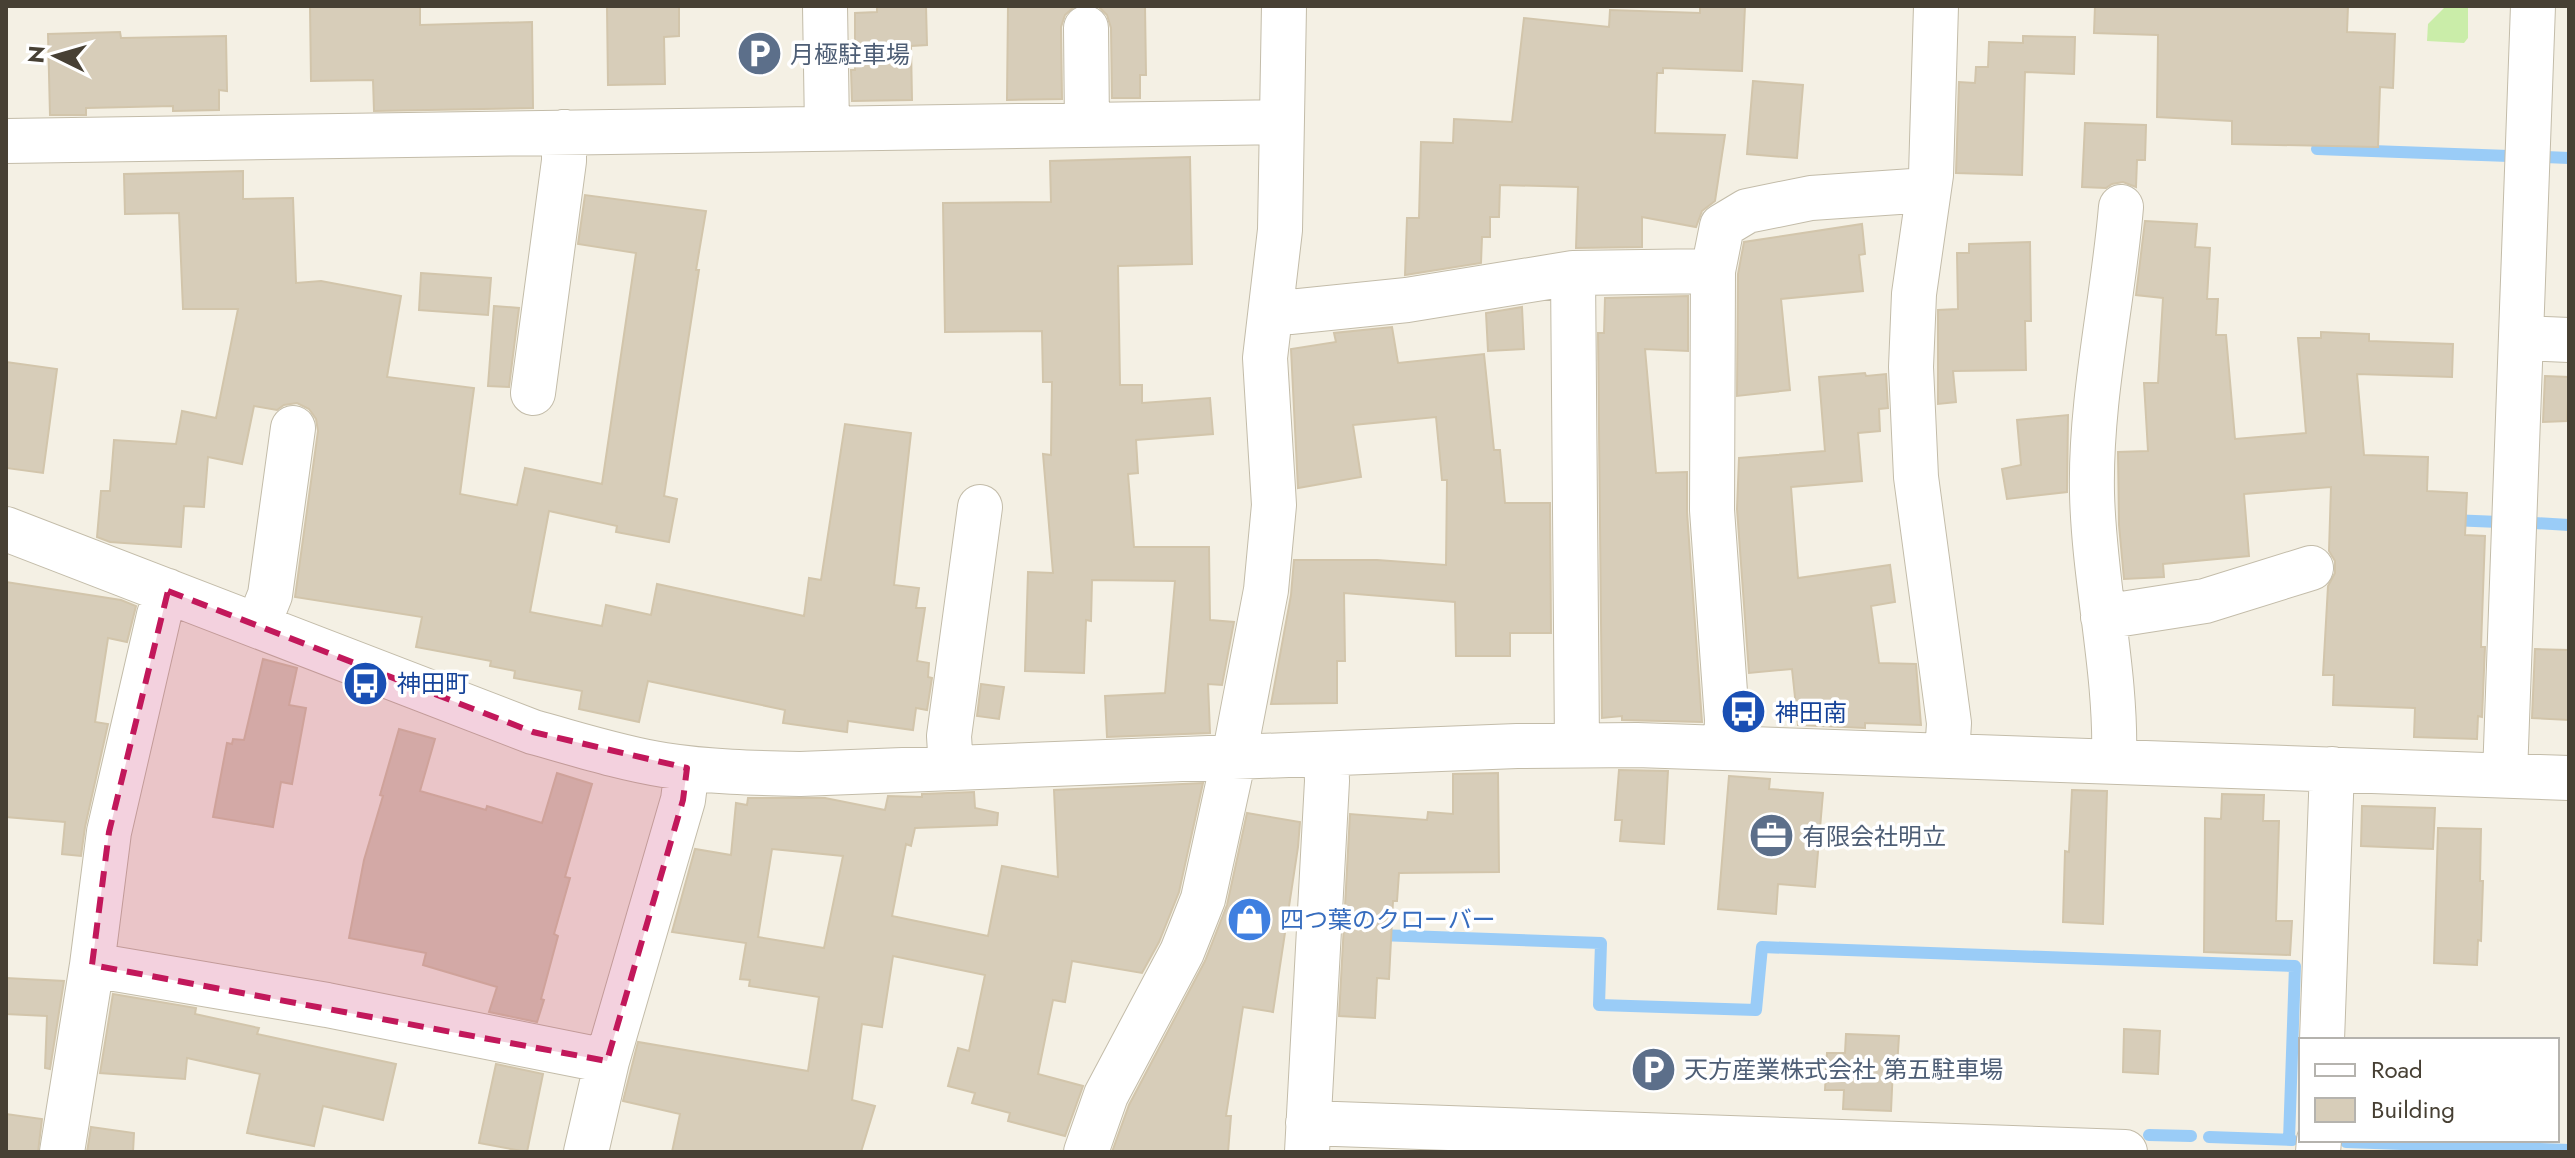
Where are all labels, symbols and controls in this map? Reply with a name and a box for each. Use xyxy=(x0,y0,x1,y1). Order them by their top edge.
north arrow xyxy=(16,16,96,96)
parking icon: 月極駐車場 xyxy=(735,30,783,78)
place label: 月極駐車場 xyxy=(790,37,910,72)
text: N xyxy=(19,44,53,64)
bus stop icon: 神田町 xyxy=(342,659,390,707)
place label: 神田町 xyxy=(397,666,469,701)
bus stop icon: 神田南 xyxy=(1720,688,1768,736)
place label: 神田南 xyxy=(1775,695,1847,730)
office icon: 有限会社明立 xyxy=(1747,812,1795,860)
place label: 有限会社明立 xyxy=(1802,819,1946,854)
shop icon: 四つ葉のクローバー xyxy=(1225,895,1273,943)
place label: 四つ葉のクローバー xyxy=(1280,902,1496,937)
legend xyxy=(2299,1038,2559,1142)
parking icon: 天方産業株式会社 第五駐車場 xyxy=(1629,1045,1677,1093)
place label: 天方産業株式会社 第五駐車場 xyxy=(1684,1052,2003,1087)
text: Road xyxy=(2371,1052,2423,1087)
text: Building xyxy=(2371,1092,2455,1127)

